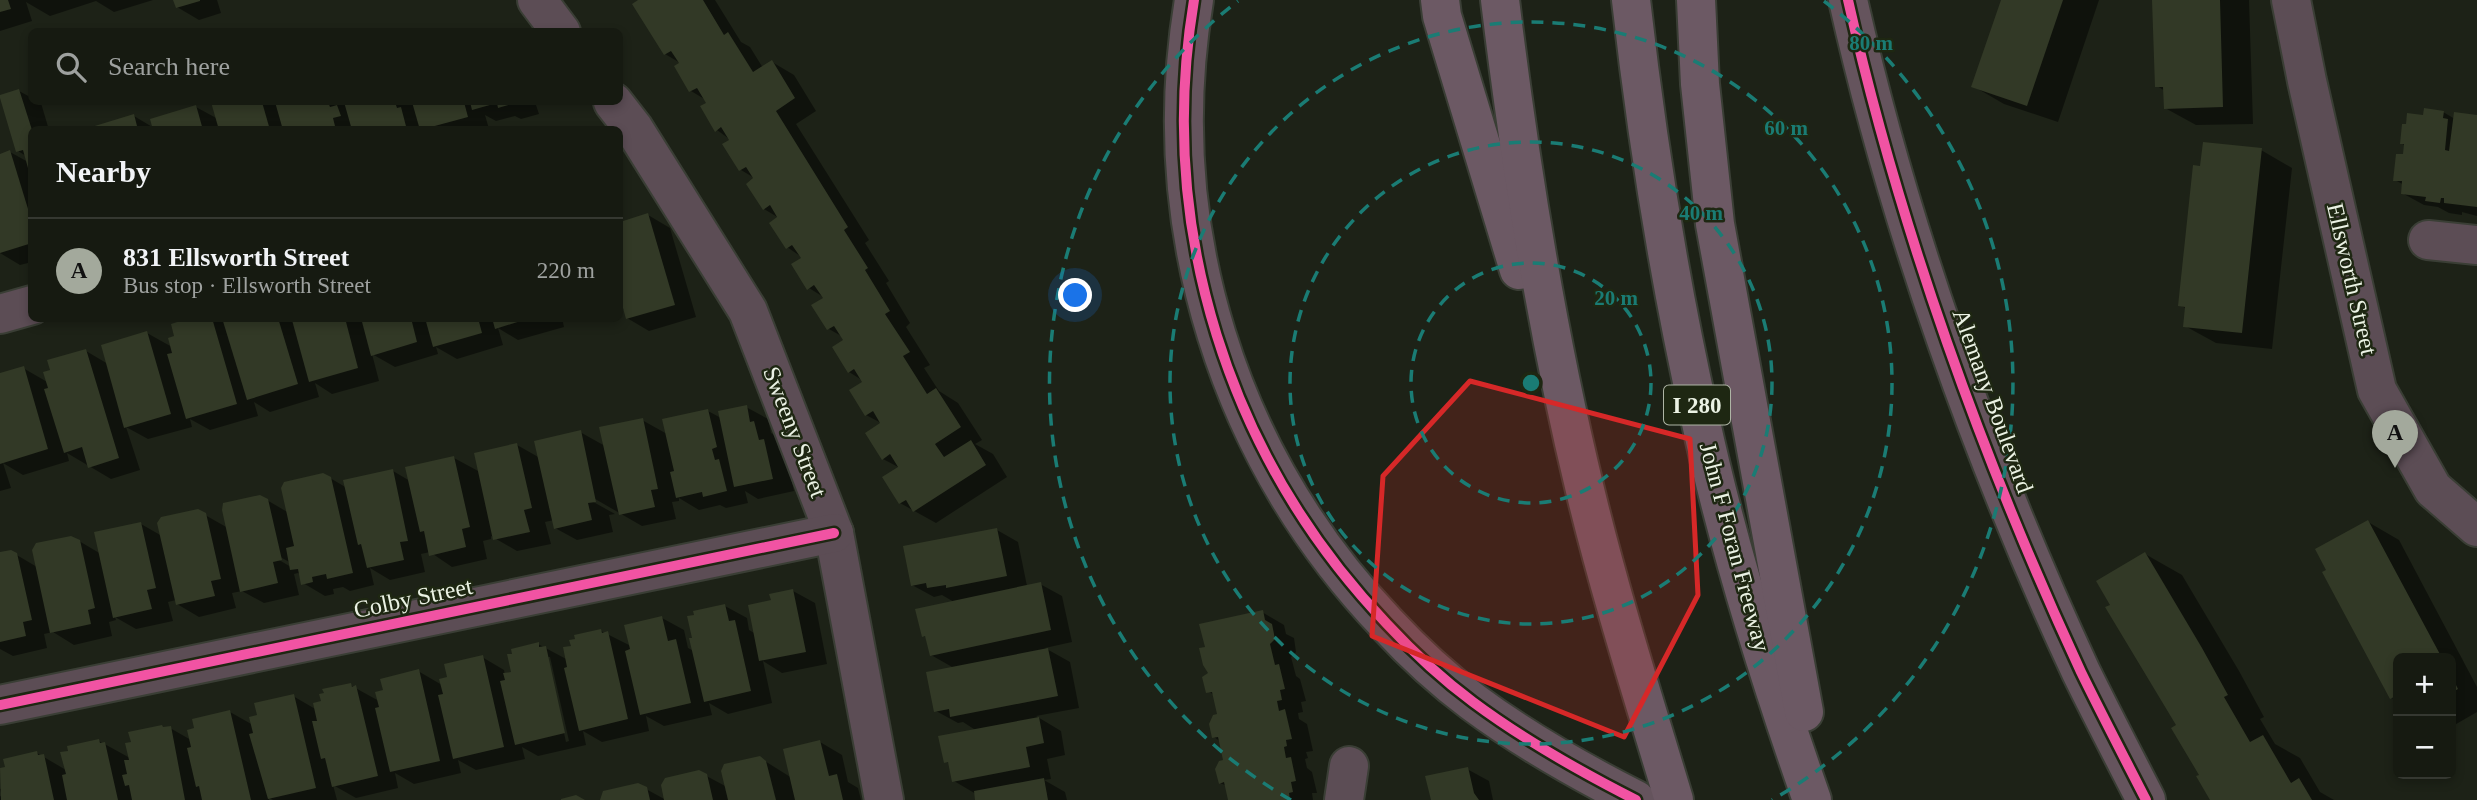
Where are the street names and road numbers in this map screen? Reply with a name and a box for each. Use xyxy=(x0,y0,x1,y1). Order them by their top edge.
street label: Ellsworth Street xyxy=(2322,200,2382,358)
street label: Alemany Boulevard xyxy=(1948,305,2038,497)
street label: Sweeny Street xyxy=(758,363,832,501)
road number: I 280 xyxy=(1664,386,1730,424)
street label: John F Foran Freeway xyxy=(1695,440,1775,654)
street label: Colby Street xyxy=(351,573,475,623)

